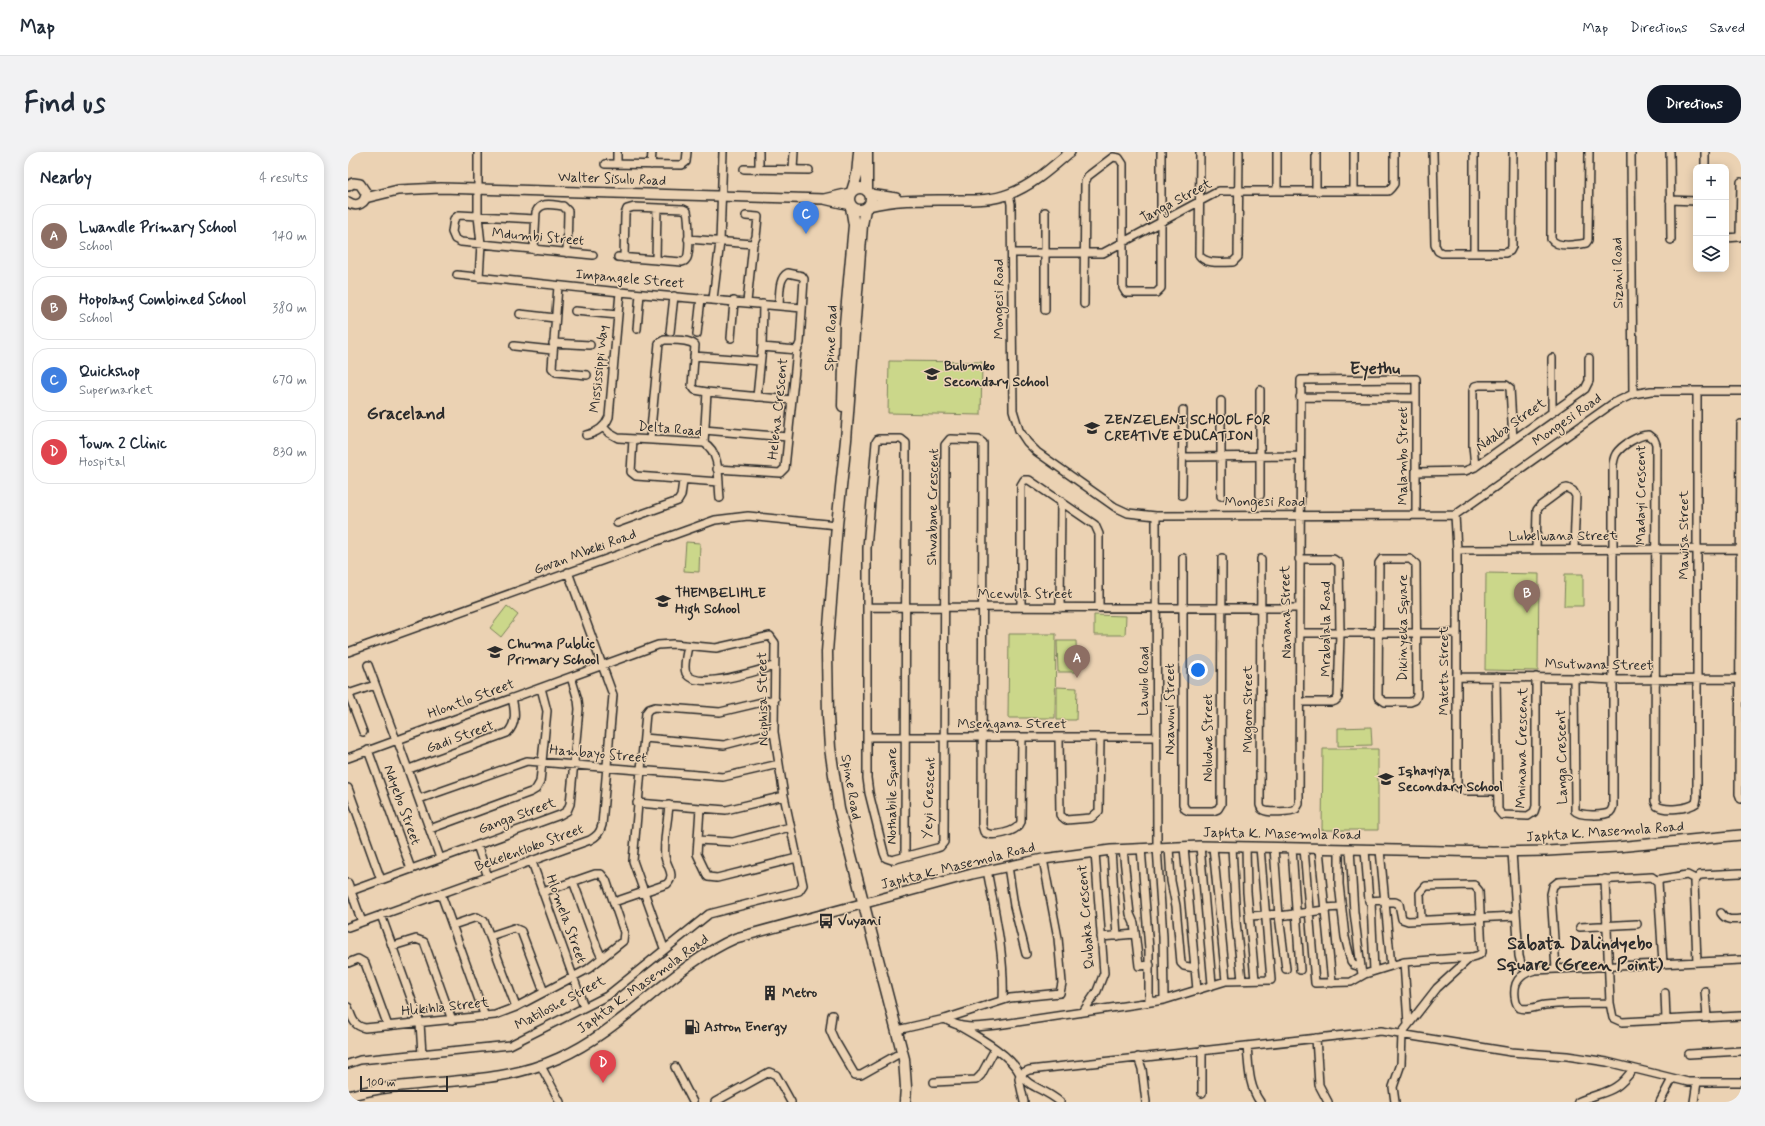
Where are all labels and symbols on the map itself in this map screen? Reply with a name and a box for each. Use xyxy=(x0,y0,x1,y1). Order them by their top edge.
street label: Walter Sisulu Road xyxy=(558,168,666,190)
street label: Tanga Street xyxy=(1137,174,1216,228)
pin: C xyxy=(793,201,819,234)
street label: Mdumbi Street xyxy=(491,224,585,250)
street label: Sizani Road xyxy=(1608,237,1628,309)
street label: Mongesi Road xyxy=(990,259,1009,339)
street label: Impangele Street xyxy=(575,265,686,293)
street label: Spine Road xyxy=(820,305,842,371)
street label: Mississippi Way xyxy=(585,324,613,414)
street label: Helena Crescent xyxy=(764,357,792,461)
place label: Bulumko Secondary School xyxy=(944,357,1049,391)
district label: Eyethu xyxy=(1350,357,1400,381)
school or university icon: Bulumko Secondary School xyxy=(923,365,941,383)
street label: Mongesi Road xyxy=(1529,389,1606,451)
street label: Ndaba Street xyxy=(1472,394,1550,456)
district label: Graceland xyxy=(367,402,445,426)
street label: Malambo Street xyxy=(1394,407,1412,505)
place label: ZENZELENI SCHOOL FOR CREATIVE EDUCATION xyxy=(1104,411,1270,445)
street label: Delta Road xyxy=(637,417,703,441)
school or university icon: ZENZELENI SCHOOL FOR CREATIVE EDUCATION xyxy=(1083,419,1101,437)
street label: Madayi Crescent xyxy=(1632,444,1650,545)
street label: Shwabane Crescent xyxy=(923,448,943,566)
street label: Mawisa Street xyxy=(1675,489,1693,580)
street label: Mongesi Road xyxy=(1225,493,1305,512)
street label: Govan Mbeki Road xyxy=(531,525,639,579)
street label: Lubelwana Street xyxy=(1508,527,1618,545)
street label: Nanana Street xyxy=(1276,564,1296,659)
street label: Dikinyeka Square xyxy=(1394,574,1412,682)
pin: B xyxy=(1514,580,1540,613)
street label: Mrabalala Road xyxy=(1317,581,1335,677)
place label: THEMBELIHLE High School xyxy=(675,584,766,621)
street label: Mcewula Street xyxy=(978,585,1072,603)
school or university icon: THEMBELIHLE High School xyxy=(654,592,672,610)
street label: Mateta Street xyxy=(1435,626,1453,716)
place label: Chuma Public Primary School xyxy=(507,635,600,669)
school or university icon: Chuma Public Primary School xyxy=(486,643,504,661)
pin: A xyxy=(1064,645,1090,678)
street label: Lawulo Road xyxy=(1134,646,1154,716)
street label: Nciphisa Street xyxy=(753,652,773,746)
street label: Msutwana Street xyxy=(1545,655,1654,675)
your location xyxy=(1188,660,1208,680)
street label: Nxawuni Street xyxy=(1161,663,1179,755)
street label: Mkgoro Street xyxy=(1239,664,1258,753)
street label: Hlontlo Street xyxy=(425,675,517,723)
street label: Mninawa Crescent xyxy=(1512,687,1532,809)
street label: Noludwe Street xyxy=(1199,694,1217,782)
street label: Langa Crescent xyxy=(1552,709,1573,805)
street label: Msengana Street xyxy=(957,715,1067,733)
street label: Gadi Street xyxy=(424,716,497,758)
street label: Hambayo Street xyxy=(549,741,647,767)
street label: Nothabile Square xyxy=(883,747,901,845)
street label: Spine Road xyxy=(836,753,866,821)
street label: Yeyi Crescent xyxy=(919,757,939,839)
place label: Iqhayiya Secondary School xyxy=(1398,762,1503,796)
street label: Ndyebo Street xyxy=(379,763,425,847)
school or university icon: Iqhayiya Secondary School xyxy=(1377,770,1395,788)
street label: Ganga Street xyxy=(476,793,559,839)
street label: Japhta K. Masemola Road xyxy=(1525,817,1685,847)
street label: Bekelentloko Street xyxy=(472,820,586,876)
street label: Japhta K. Masemola Road xyxy=(1203,824,1361,844)
street label: Japhta K. Masemola Road xyxy=(879,838,1037,894)
street label: Qubaka Crescent xyxy=(1073,864,1099,970)
street label: Hlomela Street xyxy=(542,872,590,966)
bus stop icon: Vuyani xyxy=(817,912,835,930)
place label: Vuyani xyxy=(838,912,881,930)
street label: Japhta K. Masemola Road xyxy=(574,930,712,1038)
district label: Sabata Dalindyebo Square (Green Point) xyxy=(1497,932,1664,977)
street label: Matiloshe Street xyxy=(512,971,609,1034)
building icon: Metro xyxy=(761,984,779,1002)
place label: Metro xyxy=(782,984,817,1002)
street label: Hlikihla Street xyxy=(400,993,490,1021)
fuel station icon: Astron Energy xyxy=(683,1018,701,1036)
place label: Astron Energy xyxy=(704,1018,787,1037)
pin: D xyxy=(590,1050,616,1083)
scale bar xyxy=(360,1074,448,1093)

